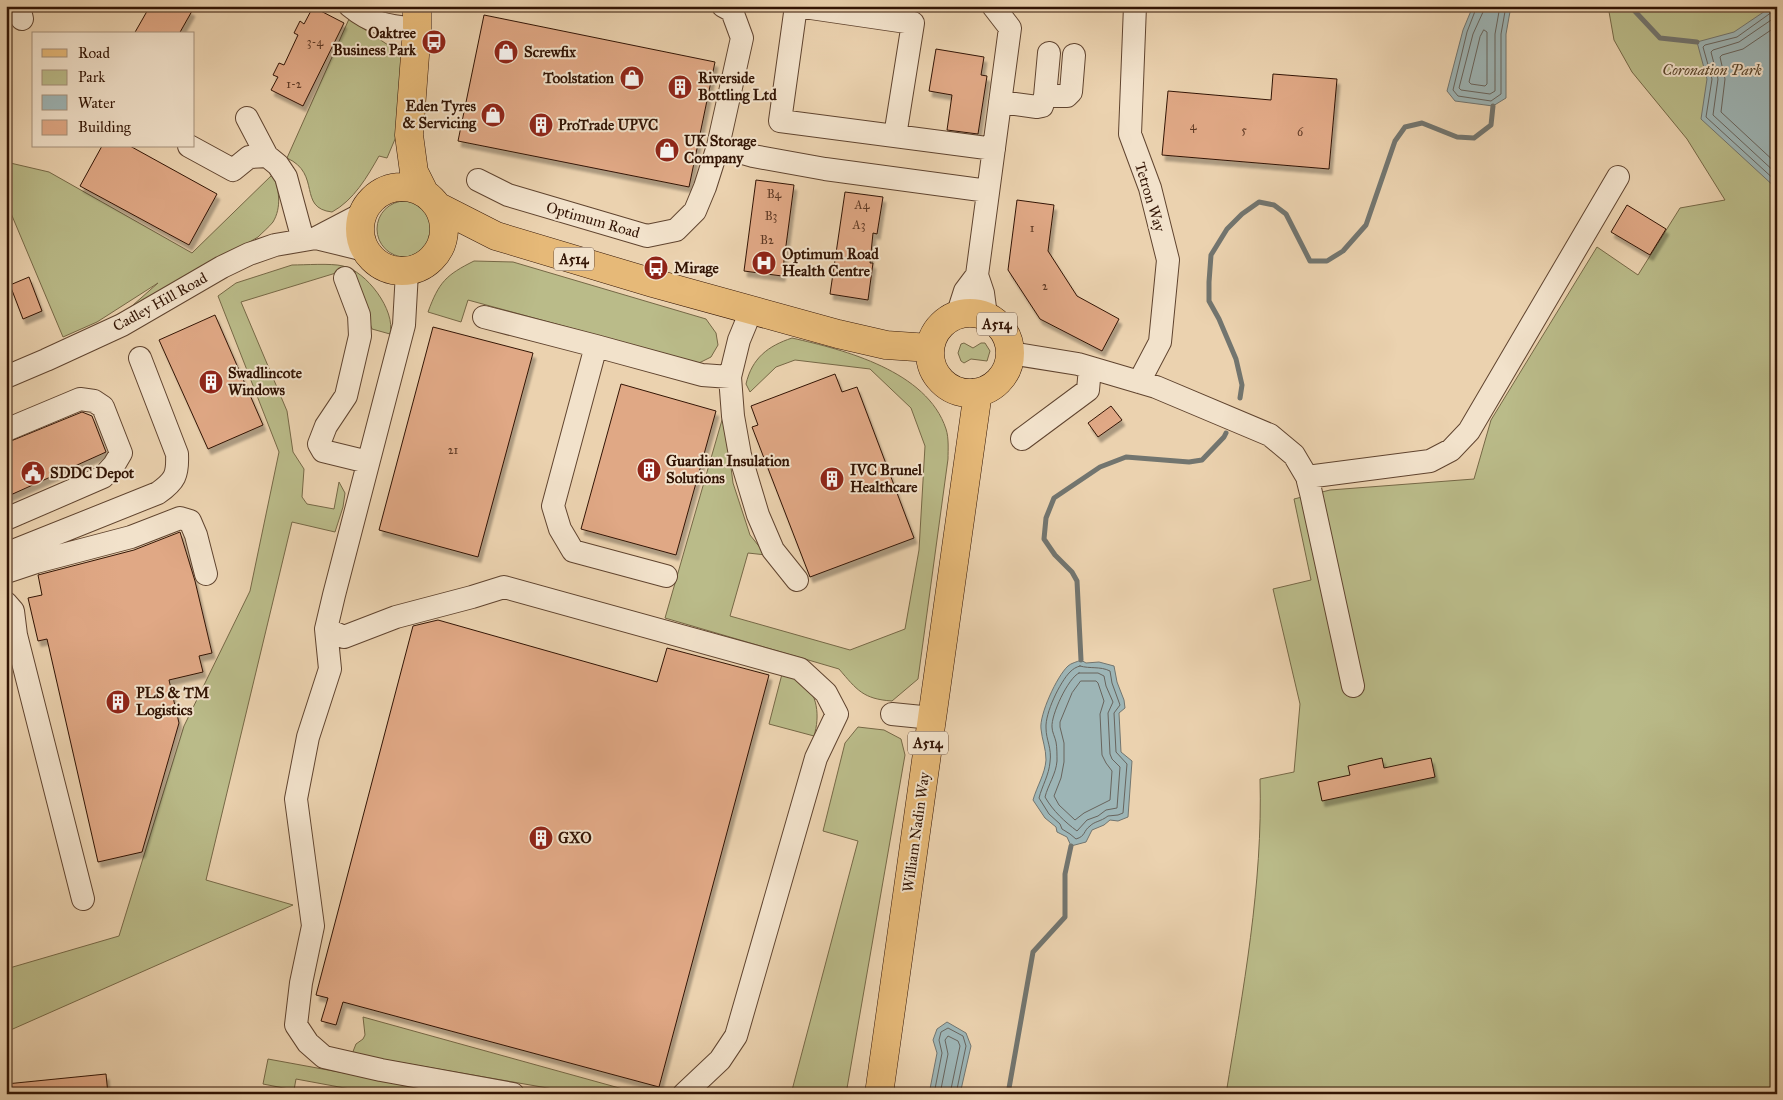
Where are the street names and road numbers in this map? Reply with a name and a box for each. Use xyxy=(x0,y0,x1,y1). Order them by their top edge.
street label: Tetron Way xyxy=(1131,160,1169,235)
street label: Optimum Road xyxy=(544,198,642,242)
road number: A514 xyxy=(554,248,594,270)
street label: Cadley Hill Road xyxy=(110,268,211,335)
road number: A514 xyxy=(977,312,1017,336)
road number: A514 xyxy=(908,731,948,754)
street label: William Nadin Way xyxy=(899,770,933,893)

